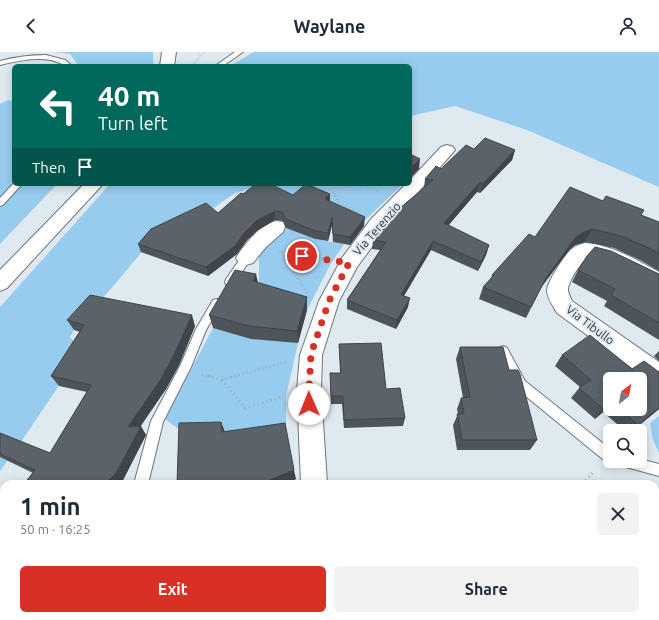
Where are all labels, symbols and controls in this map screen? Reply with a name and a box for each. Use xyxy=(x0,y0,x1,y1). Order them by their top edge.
icon: back xyxy=(20,15,42,37)
icon: person xyxy=(617,15,639,37)
text: Waylane xyxy=(294,16,365,36)
icon: left xyxy=(32,80,84,132)
text: 40 m xyxy=(98,80,160,111)
text: Turn left xyxy=(98,113,168,133)
icon: arrive xyxy=(74,156,96,178)
text: Then xyxy=(32,159,66,176)
street label: Via Terenzio xyxy=(350,199,403,258)
pin xyxy=(285,239,319,273)
icon: arrive xyxy=(291,245,313,267)
street label: Via Tibullo xyxy=(564,302,617,347)
north arrow xyxy=(603,372,647,416)
map controls xyxy=(603,372,647,468)
position arrow xyxy=(288,383,330,425)
button: search xyxy=(603,424,647,468)
text: 1 min xyxy=(20,493,81,520)
button: close xyxy=(597,493,639,535)
text: 50 m · 16:25 xyxy=(20,522,91,536)
button: Exit xyxy=(20,566,326,612)
button: Share xyxy=(334,566,639,612)

